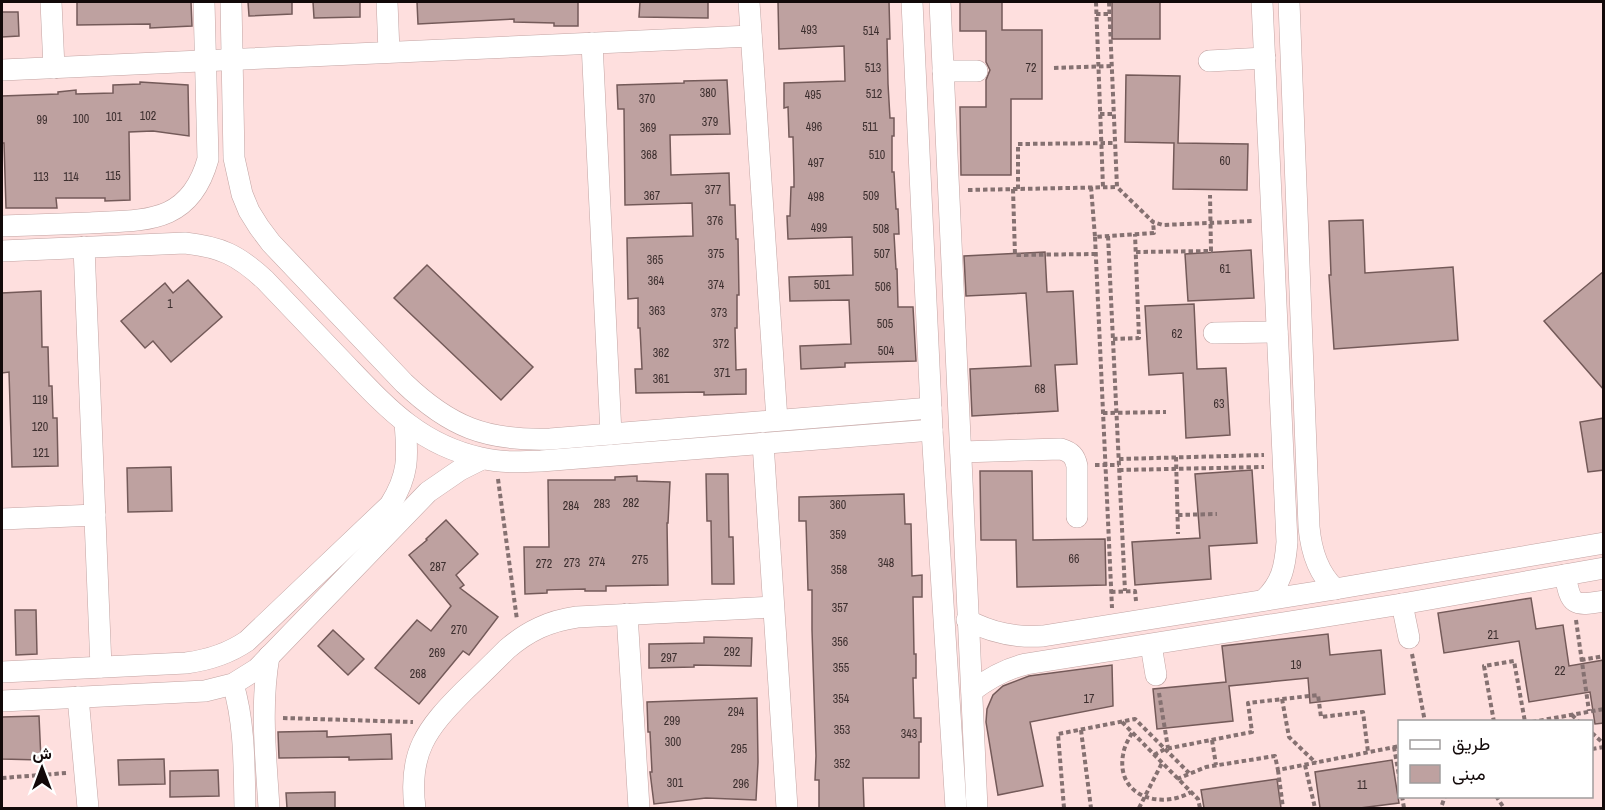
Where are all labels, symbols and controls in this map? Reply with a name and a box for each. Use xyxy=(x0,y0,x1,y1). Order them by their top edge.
house number: 493 xyxy=(801,22,817,38)
house number: 514 xyxy=(863,23,880,39)
house number: 513 xyxy=(865,60,881,76)
house number: 72 xyxy=(1026,60,1036,76)
house number: 380 xyxy=(700,85,716,101)
house number: 512 xyxy=(866,86,882,102)
house number: 495 xyxy=(805,87,822,103)
house number: 370 xyxy=(639,91,655,107)
house number: 102 xyxy=(140,108,156,124)
house number: 101 xyxy=(106,109,123,125)
house number: 100 xyxy=(73,111,89,127)
house number: 99 xyxy=(37,112,47,128)
house number: 379 xyxy=(702,114,718,130)
house number: 496 xyxy=(806,119,822,135)
house number: 511 xyxy=(862,119,878,135)
house number: 369 xyxy=(640,120,656,136)
house number: 368 xyxy=(641,147,657,163)
house number: 510 xyxy=(869,147,885,163)
house number: 60 xyxy=(1220,153,1230,169)
house number: 497 xyxy=(808,155,825,171)
house number: 115 xyxy=(105,168,121,184)
house number: 113 xyxy=(33,169,49,185)
house number: 114 xyxy=(63,169,79,185)
house number: 377 xyxy=(705,182,722,198)
house number: 367 xyxy=(644,188,661,204)
house number: 509 xyxy=(863,188,879,204)
house number: 498 xyxy=(808,189,824,205)
house number: 376 xyxy=(707,213,723,229)
house number: 499 xyxy=(811,220,827,236)
house number: 508 xyxy=(873,221,889,237)
house number: 375 xyxy=(708,246,725,262)
house number: 507 xyxy=(874,246,891,262)
house number: 365 xyxy=(647,252,664,268)
house number: 61 xyxy=(1220,261,1231,277)
house number: 364 xyxy=(648,273,665,289)
house number: 374 xyxy=(708,277,725,293)
house number: 501 xyxy=(814,277,831,293)
house number: 506 xyxy=(875,279,891,295)
house number: 1 xyxy=(167,296,173,312)
house number: 363 xyxy=(649,303,665,319)
house number: 373 xyxy=(711,305,727,321)
house number: 505 xyxy=(877,316,894,332)
house number: 62 xyxy=(1172,326,1182,342)
house number: 372 xyxy=(713,336,729,352)
house number: 504 xyxy=(878,343,895,359)
house number: 362 xyxy=(653,345,669,361)
house number: 371 xyxy=(714,365,731,381)
house number: 361 xyxy=(653,371,670,387)
house number: 68 xyxy=(1035,381,1045,397)
house number: 119 xyxy=(32,392,48,408)
house number: 63 xyxy=(1214,396,1224,412)
house number: 120 xyxy=(32,419,48,435)
house number: 121 xyxy=(33,445,50,461)
house number: 282 xyxy=(623,495,639,511)
house number: 283 xyxy=(594,496,610,512)
house number: 360 xyxy=(830,497,846,513)
house number: 284 xyxy=(563,498,580,514)
house number: 359 xyxy=(830,527,846,543)
house number: 66 xyxy=(1069,551,1079,567)
house number: 275 xyxy=(632,552,649,568)
house number: 274 xyxy=(589,554,606,570)
house number: 273 xyxy=(564,555,580,571)
house number: 348 xyxy=(878,555,894,571)
house number: 272 xyxy=(536,556,552,572)
house number: 287 xyxy=(430,559,447,575)
house number: 358 xyxy=(831,562,847,578)
house number: 357 xyxy=(832,600,849,616)
house number: 270 xyxy=(451,622,467,638)
house number: 21 xyxy=(1488,627,1499,643)
house number: 356 xyxy=(832,634,848,650)
house number: 292 xyxy=(724,644,740,660)
house number: 269 xyxy=(429,645,445,661)
house number: 297 xyxy=(661,650,678,666)
house number: 19 xyxy=(1291,657,1301,673)
house number: 355 xyxy=(833,660,850,676)
house number: 22 xyxy=(1555,663,1565,679)
house number: 268 xyxy=(410,666,426,682)
house number: 354 xyxy=(833,691,850,707)
house number: 17 xyxy=(1084,691,1095,707)
house number: 294 xyxy=(728,704,745,720)
house number: 299 xyxy=(664,713,680,729)
legend xyxy=(1398,720,1593,798)
house number: 353 xyxy=(834,722,850,738)
house number: 343 xyxy=(901,726,917,742)
text: طريق xyxy=(1452,731,1490,756)
house number: 300 xyxy=(665,734,681,750)
north arrow xyxy=(12,738,72,798)
house number: 295 xyxy=(731,741,748,757)
text: ش xyxy=(32,742,52,764)
house number: 352 xyxy=(834,756,850,772)
text: مبنى xyxy=(1452,761,1486,786)
house number: 301 xyxy=(667,775,684,791)
house number: 296 xyxy=(733,776,749,792)
house number: 11 xyxy=(1357,777,1368,793)

